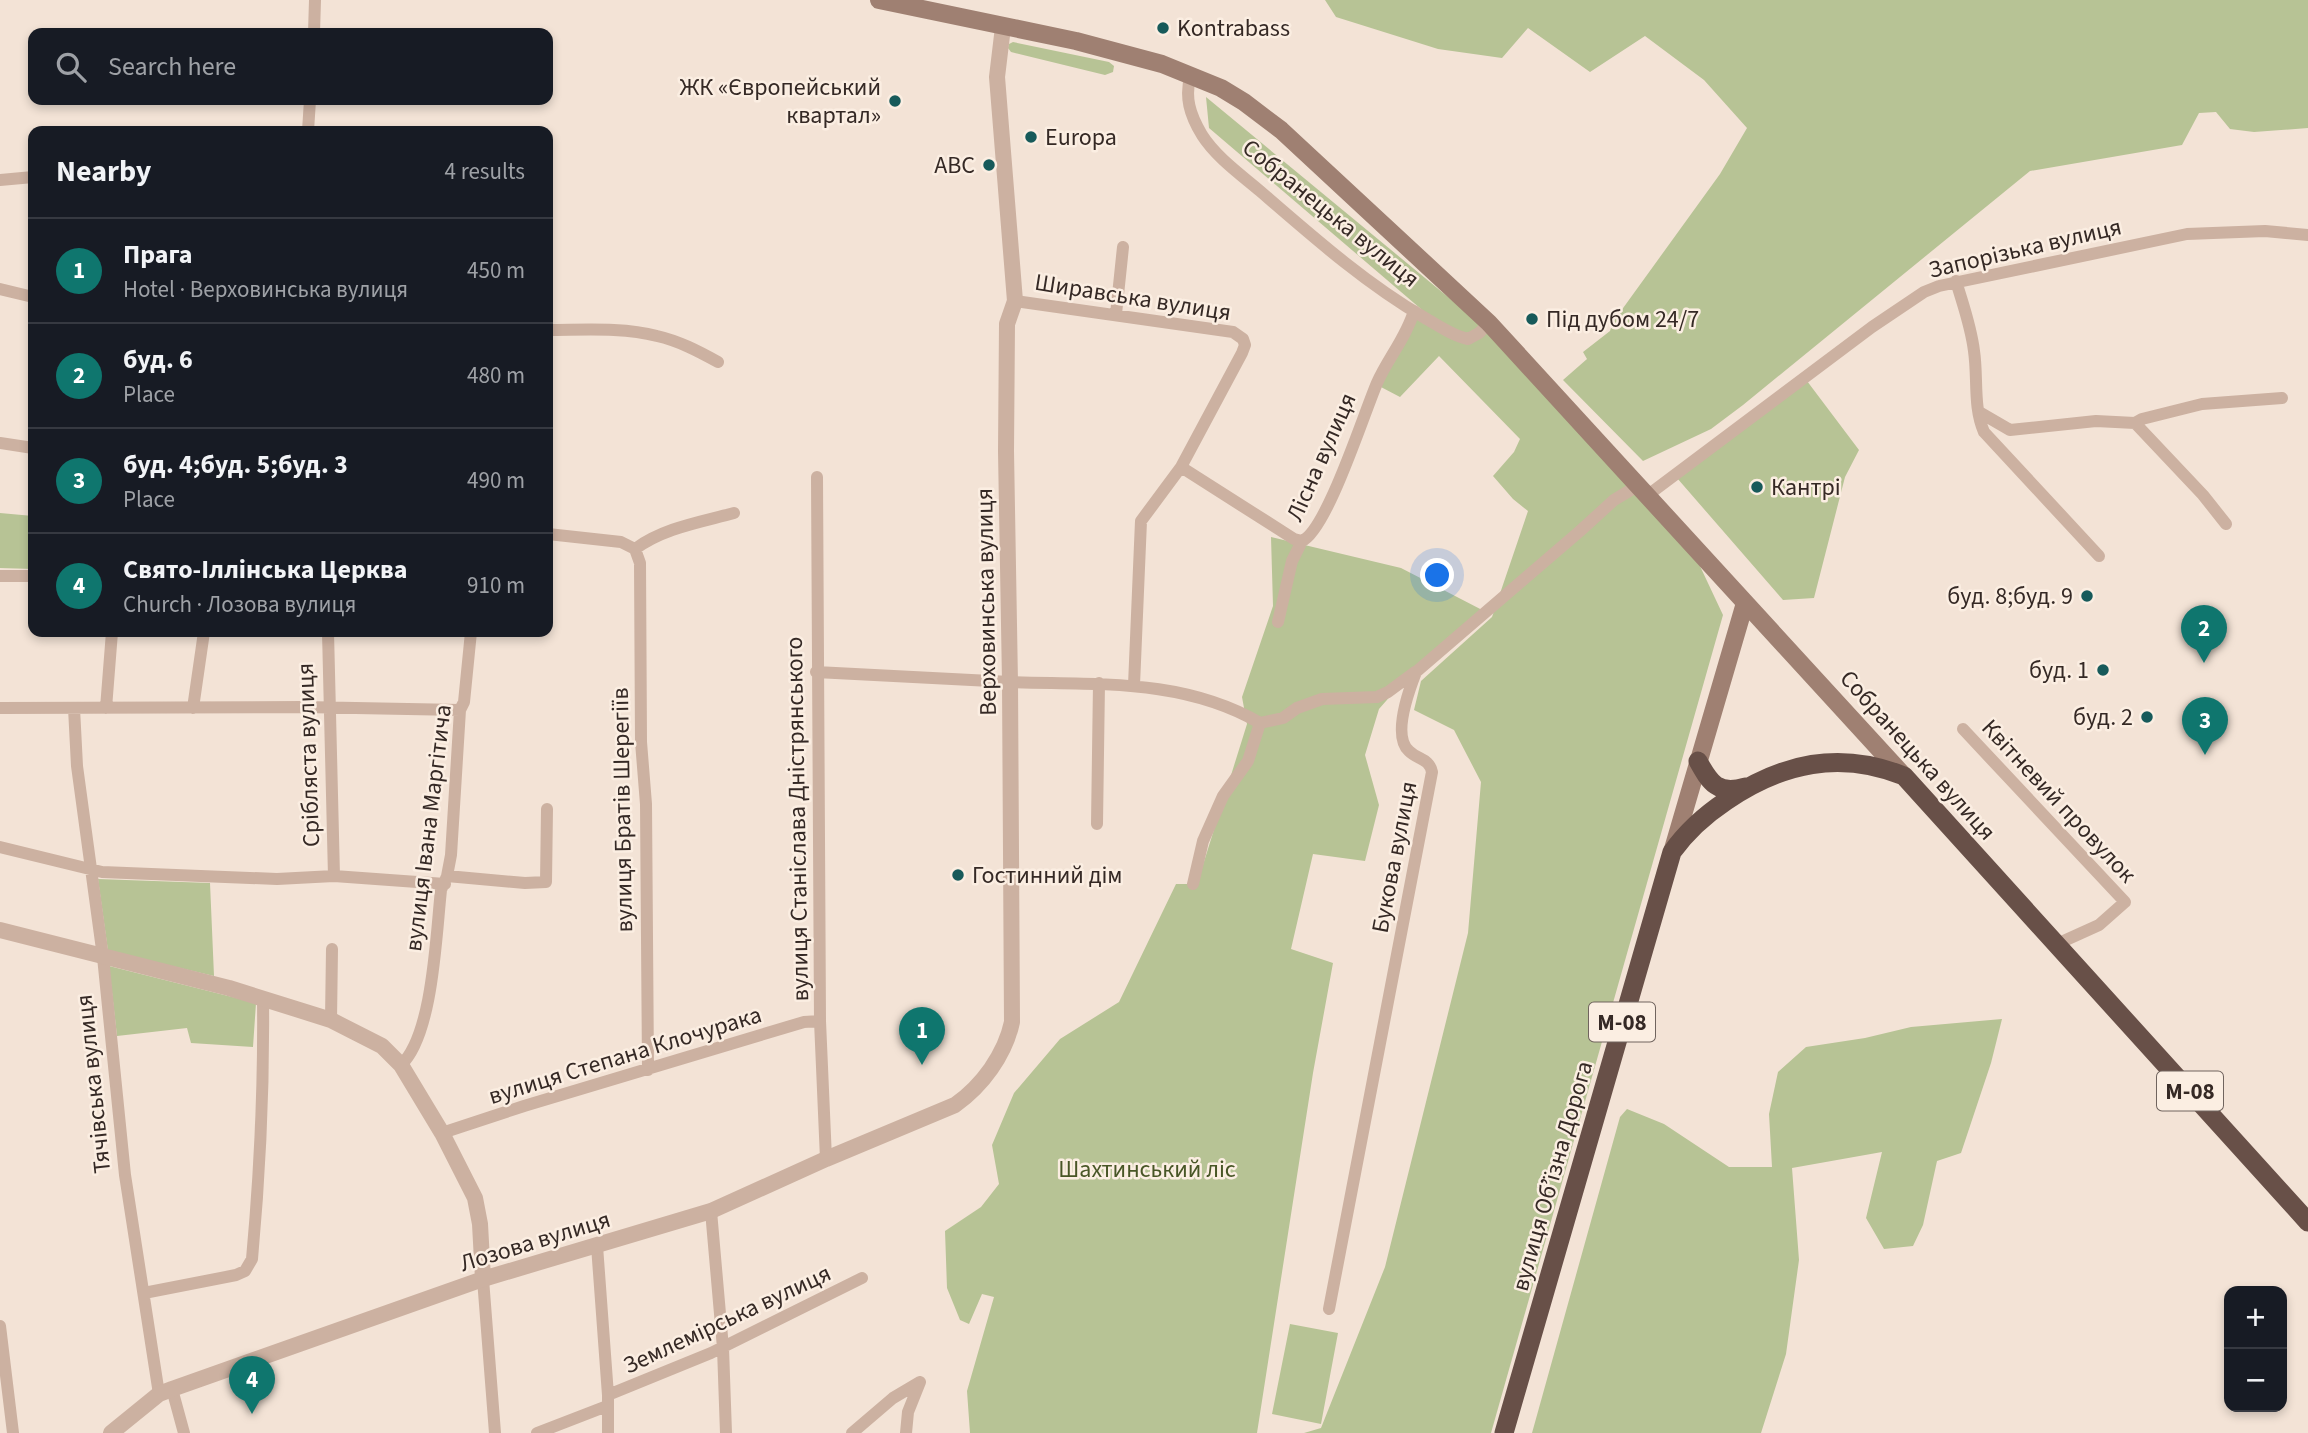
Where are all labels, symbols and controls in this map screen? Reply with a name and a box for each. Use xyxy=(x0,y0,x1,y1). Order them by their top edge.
place label: Kontrabass xyxy=(1177,11,1290,46)
marker: Kontrabass xyxy=(1155,20,1171,36)
search box xyxy=(28,28,553,105)
icon: search xyxy=(52,48,90,86)
text: Search here xyxy=(108,48,236,85)
place label: ЖК «Європейський квартал» xyxy=(679,70,881,133)
marker: ЖК «Європейський квартал» xyxy=(887,93,903,109)
place label: Europa xyxy=(1045,120,1117,155)
marker: Europa xyxy=(1023,129,1039,145)
street label: Собранецька вулиця xyxy=(1235,131,1427,296)
place label: ABC xyxy=(934,148,975,183)
text: Nearby xyxy=(56,150,151,193)
text: 4 results xyxy=(445,155,525,188)
marker: ABC xyxy=(981,157,997,173)
street label: Запорізька вулиця xyxy=(1925,209,2125,288)
text: Прага xyxy=(123,236,193,273)
text: 1 xyxy=(73,254,85,287)
text: 450 m xyxy=(467,254,525,287)
street label: Ширавська вулиця xyxy=(1032,265,1234,330)
text: Hotel · Верховинська вулиця xyxy=(123,273,408,306)
place label: Під дубом 24/7 xyxy=(1546,302,1699,337)
marker: Під дубом 24/7 xyxy=(1524,311,1540,327)
text: буд. 6 xyxy=(123,341,193,378)
text: 2 xyxy=(73,359,85,392)
text: 480 m xyxy=(467,359,525,392)
text: Place xyxy=(123,378,175,411)
street label: Лісна вулиця xyxy=(1277,387,1365,527)
text: буд. 4;буд. 5;буд. 3 xyxy=(123,446,348,483)
text: 3 xyxy=(73,464,85,497)
text: 490 m xyxy=(467,464,525,497)
place label: Кантрі xyxy=(1771,470,1841,505)
marker: Кантрі xyxy=(1749,479,1765,495)
text: Place xyxy=(123,483,175,516)
street label: Верховинська вулиця xyxy=(967,488,1006,716)
text: Свято-Іллінська Церква xyxy=(123,551,408,588)
your location xyxy=(1420,558,1454,592)
text: 4 xyxy=(73,569,85,602)
text: 910 m xyxy=(467,569,525,602)
place label: буд. 8;буд. 9 xyxy=(1947,579,2073,614)
text: Church · Лозова вулиця xyxy=(123,588,356,621)
marker: буд. 8;буд. 9 xyxy=(2079,588,2095,604)
pin: 2 xyxy=(2181,605,2227,663)
street label: вулиця Станіслава Дністрянського xyxy=(777,636,818,1002)
place label: буд. 1 xyxy=(2029,653,2089,688)
street label: Срібляста вулиця xyxy=(288,662,329,848)
street label: Собранецька вулиця xyxy=(1831,662,2004,848)
marker: буд. 1 xyxy=(2095,662,2111,678)
street label: вулиця Братів Шерегіїв xyxy=(603,687,642,933)
pin: 3 xyxy=(2182,697,2228,755)
place label: буд. 2 xyxy=(2073,700,2133,735)
street label: вулиця Івана Маргітича xyxy=(396,703,461,954)
marker: буд. 2 xyxy=(2139,709,2155,725)
street label: Квітневий провулок xyxy=(1973,712,2144,891)
street label: Букова вулиця xyxy=(1363,778,1426,936)
place label: Гостинний дім xyxy=(972,858,1123,893)
marker: Гостинний дім xyxy=(950,867,966,883)
street label: Тячівська вулиця xyxy=(67,993,120,1175)
street label: вулиця Степана Клочурака xyxy=(484,997,766,1114)
road number: М-08 xyxy=(1589,1002,1655,1042)
pin: 1 xyxy=(899,1007,945,1065)
street label: вулиця Обʼїзна Дорога xyxy=(1503,1057,1602,1295)
road number: М-08 xyxy=(2157,1072,2223,1110)
park label: Шахтинський ліс xyxy=(1058,1152,1236,1187)
street label: Лозова вулиця xyxy=(455,1202,615,1281)
street label: Землемірська вулиця xyxy=(617,1256,837,1383)
map controls xyxy=(2224,1286,2287,1412)
button: + xyxy=(2224,1286,2287,1349)
button: − xyxy=(2224,1349,2287,1412)
pin: 4 xyxy=(229,1356,275,1414)

